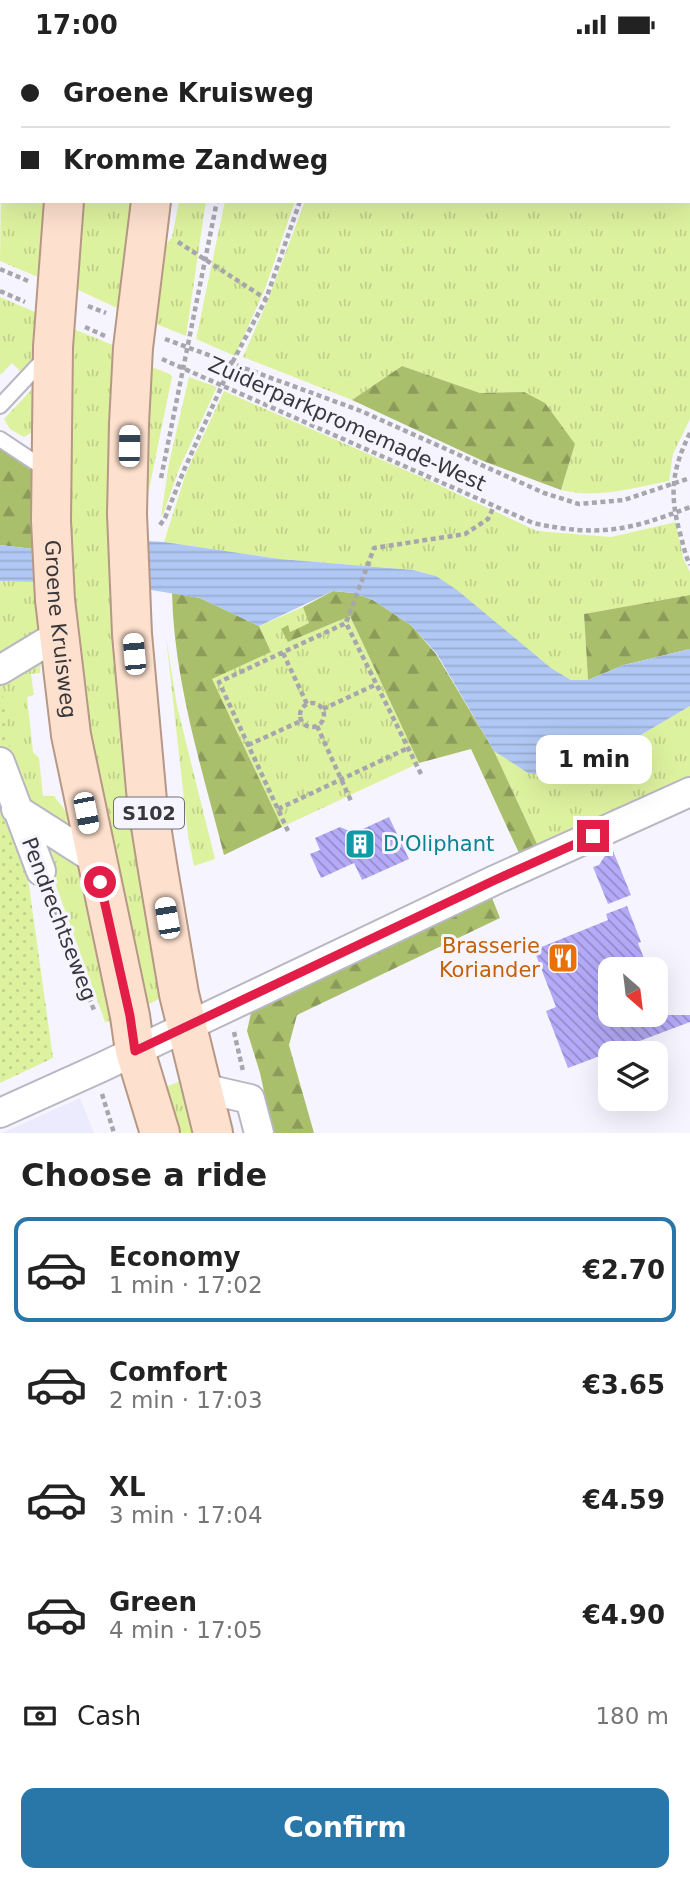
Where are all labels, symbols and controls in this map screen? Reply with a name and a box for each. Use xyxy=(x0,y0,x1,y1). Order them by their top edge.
text: 17:00 xyxy=(35,10,118,40)
text: Groene Kruisweg xyxy=(63,78,314,108)
text: Kromme Zandweg xyxy=(63,145,328,175)
street label: Zuiderparkpromemade-West xyxy=(205,352,489,496)
car xyxy=(119,425,140,467)
street label: Groene Kruisweg xyxy=(40,539,81,720)
car xyxy=(122,632,147,676)
callout: 1 min xyxy=(535,735,651,783)
text: 1 min xyxy=(558,746,630,772)
car xyxy=(72,790,101,836)
road number: S102 xyxy=(114,797,184,828)
route end xyxy=(577,820,609,852)
building icon: D'Oliphant xyxy=(343,827,377,861)
place label: D'Oliphant xyxy=(383,832,494,856)
street label: Pendrechtseweg xyxy=(17,834,101,1004)
route start xyxy=(84,866,116,898)
car xyxy=(154,895,181,941)
place label: Brasserie Koriander xyxy=(439,934,540,982)
restaurant icon: Brasserie Koriander xyxy=(546,941,580,975)
north arrow xyxy=(598,957,668,1027)
map controls xyxy=(598,957,668,1111)
button: layers xyxy=(598,1041,668,1111)
text: Choose a ride xyxy=(21,1156,267,1194)
icon: car xyxy=(25,1238,88,1301)
text: Economy xyxy=(109,1242,240,1272)
text: €2.70 xyxy=(583,1255,665,1285)
text: 1 min · 17:02 xyxy=(109,1272,263,1298)
icon: car xyxy=(25,1353,88,1416)
text: Comfort xyxy=(109,1357,227,1387)
text: €3.65 xyxy=(583,1370,665,1400)
text: 2 min · 17:03 xyxy=(109,1387,263,1413)
icon: car xyxy=(25,1468,88,1531)
text: XL xyxy=(109,1472,146,1502)
text: €4.59 xyxy=(583,1485,665,1515)
text: 3 min · 17:04 xyxy=(109,1502,263,1528)
icon: car xyxy=(25,1583,88,1646)
text: Green xyxy=(109,1587,197,1617)
text: €4.90 xyxy=(583,1600,665,1630)
text: 4 min · 17:05 xyxy=(109,1617,263,1643)
icon: cash xyxy=(21,1697,59,1735)
text: Cash xyxy=(77,1701,141,1731)
text: 180 m xyxy=(595,1703,669,1729)
button: Confirm xyxy=(21,1788,669,1868)

